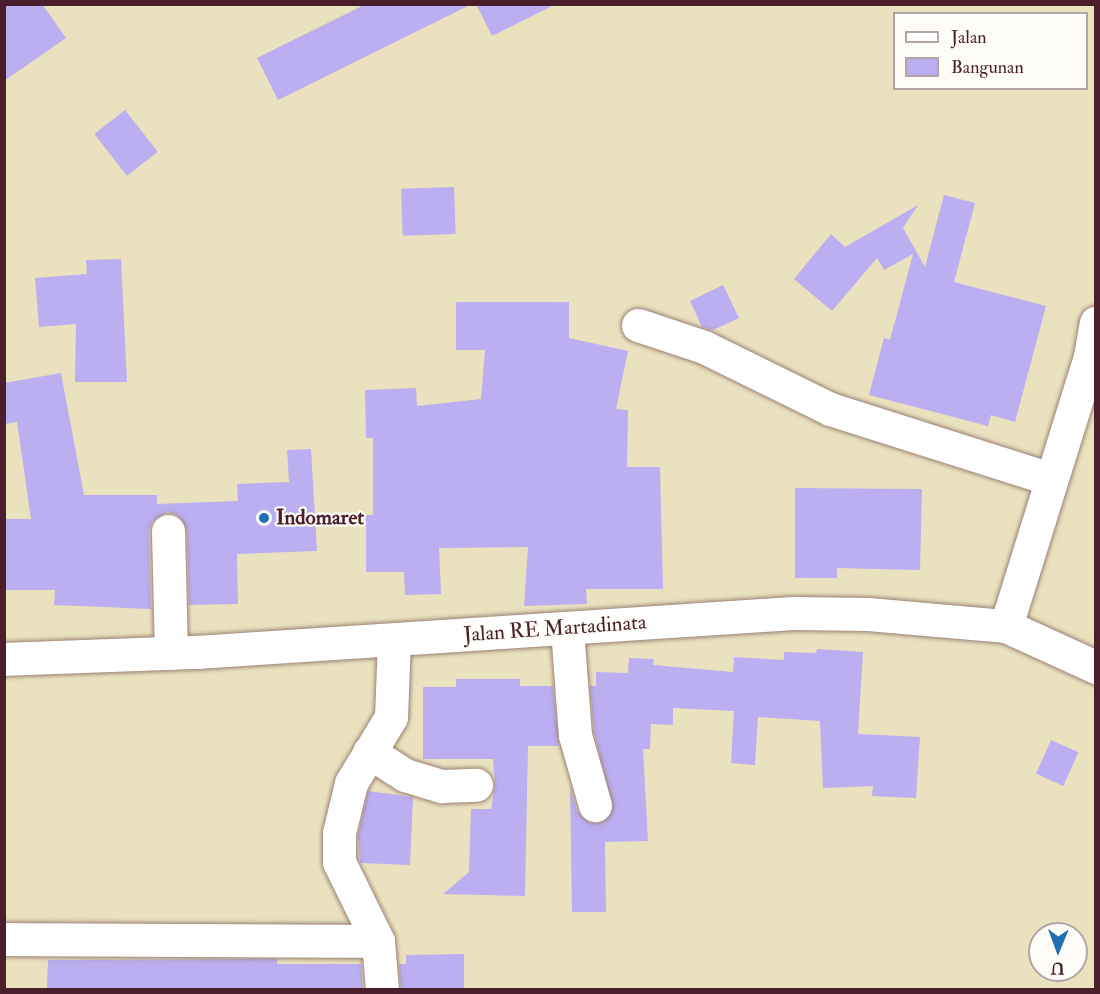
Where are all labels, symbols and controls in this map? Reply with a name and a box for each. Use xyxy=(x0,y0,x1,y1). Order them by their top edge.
legend xyxy=(893,12,1088,90)
text: Jalan xyxy=(951,26,987,49)
text: Bangunan xyxy=(951,56,1024,79)
place label: Indomaret xyxy=(276,505,364,531)
marker: Indomaret xyxy=(257,511,271,525)
street label: Jalan RE Martadinata xyxy=(463,610,647,648)
north arrow xyxy=(1028,922,1088,982)
text: U xyxy=(1051,958,1065,978)

